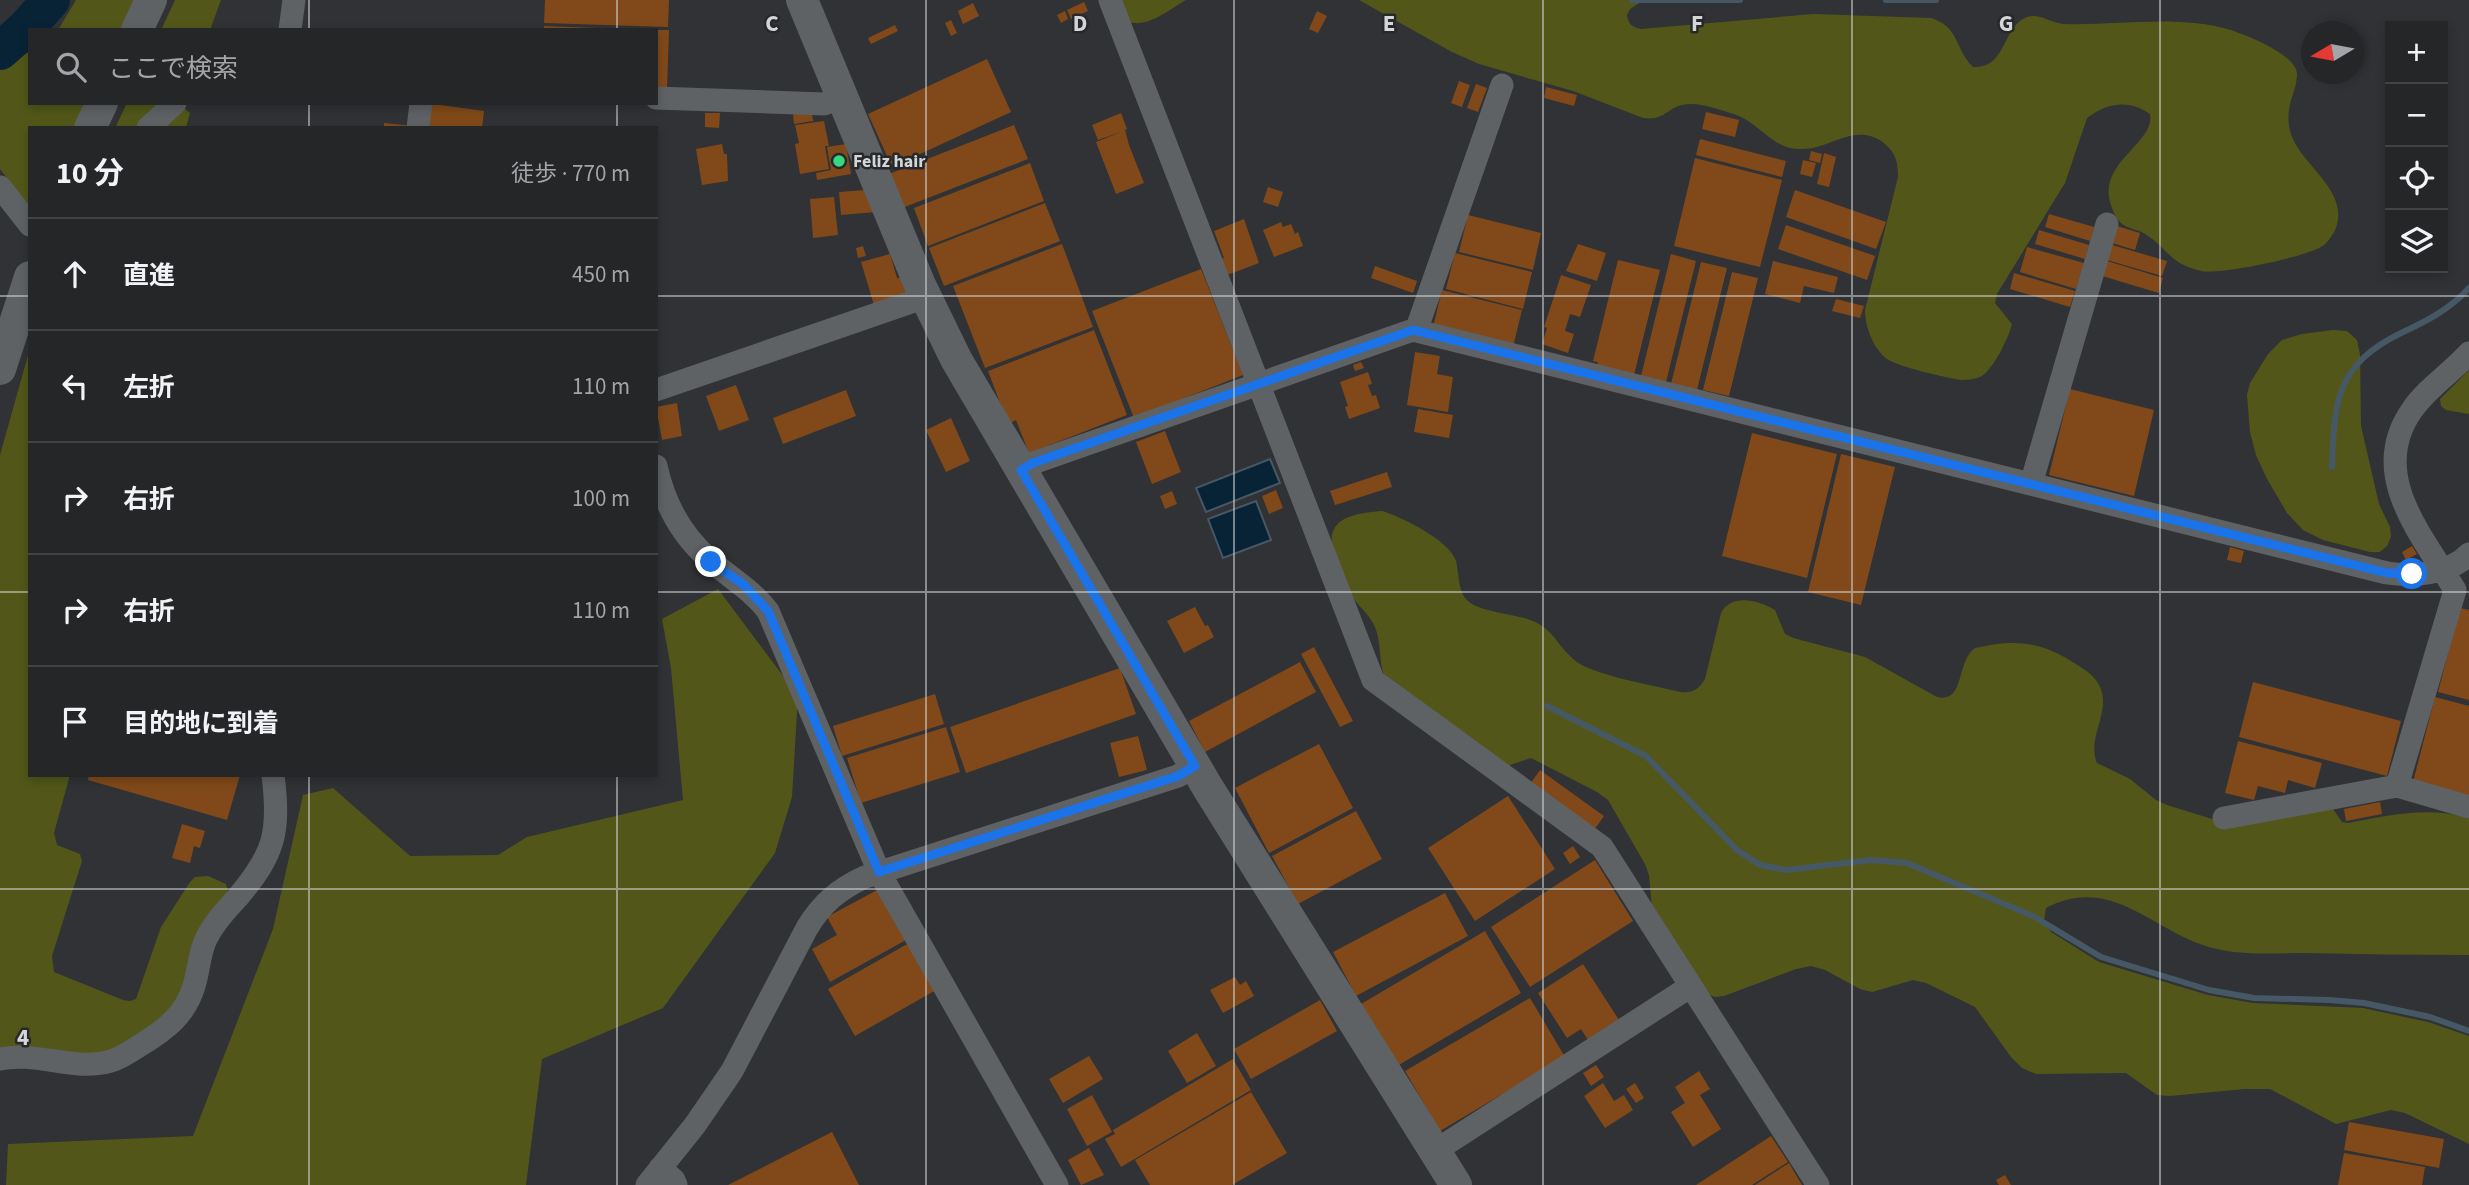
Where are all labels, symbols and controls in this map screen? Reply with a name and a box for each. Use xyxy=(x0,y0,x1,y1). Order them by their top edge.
text: C xyxy=(765,7,779,40)
text: D xyxy=(1073,7,1087,40)
text: E xyxy=(1383,7,1395,40)
text: F xyxy=(1691,7,1703,40)
text: G xyxy=(1999,7,2013,40)
north arrow xyxy=(2301,21,2364,84)
map controls xyxy=(2385,21,2448,273)
button: + xyxy=(2385,21,2448,84)
search box xyxy=(28,28,658,105)
icon: search xyxy=(52,48,90,86)
text: ここで検索 xyxy=(108,50,238,87)
button: − xyxy=(2385,84,2448,147)
button: locate xyxy=(2385,147,2448,210)
place label: Feliz hair xyxy=(853,149,926,174)
text: 10 分 xyxy=(56,152,124,195)
marker: Feliz hair xyxy=(831,153,847,169)
text: 徒歩 · 770 m xyxy=(511,157,630,190)
button: layers xyxy=(2385,210,2448,273)
icon: ahead xyxy=(56,255,94,293)
text: 直進 xyxy=(123,257,175,294)
text: 450 m xyxy=(572,258,630,291)
icon: left xyxy=(56,367,94,405)
text: 左折 xyxy=(123,369,175,406)
text: 110 m xyxy=(572,370,630,403)
icon: right xyxy=(56,479,94,517)
text: 右折 xyxy=(123,481,175,518)
text: 100 m xyxy=(572,482,630,515)
route end xyxy=(695,546,726,577)
route start xyxy=(2396,558,2427,589)
icon: right xyxy=(56,591,94,629)
text: 右折 xyxy=(123,593,175,630)
text: 110 m xyxy=(572,594,630,627)
icon: arrive xyxy=(56,703,94,741)
text: 目的地に到着 xyxy=(123,705,279,742)
text: 4 xyxy=(17,1021,29,1054)

